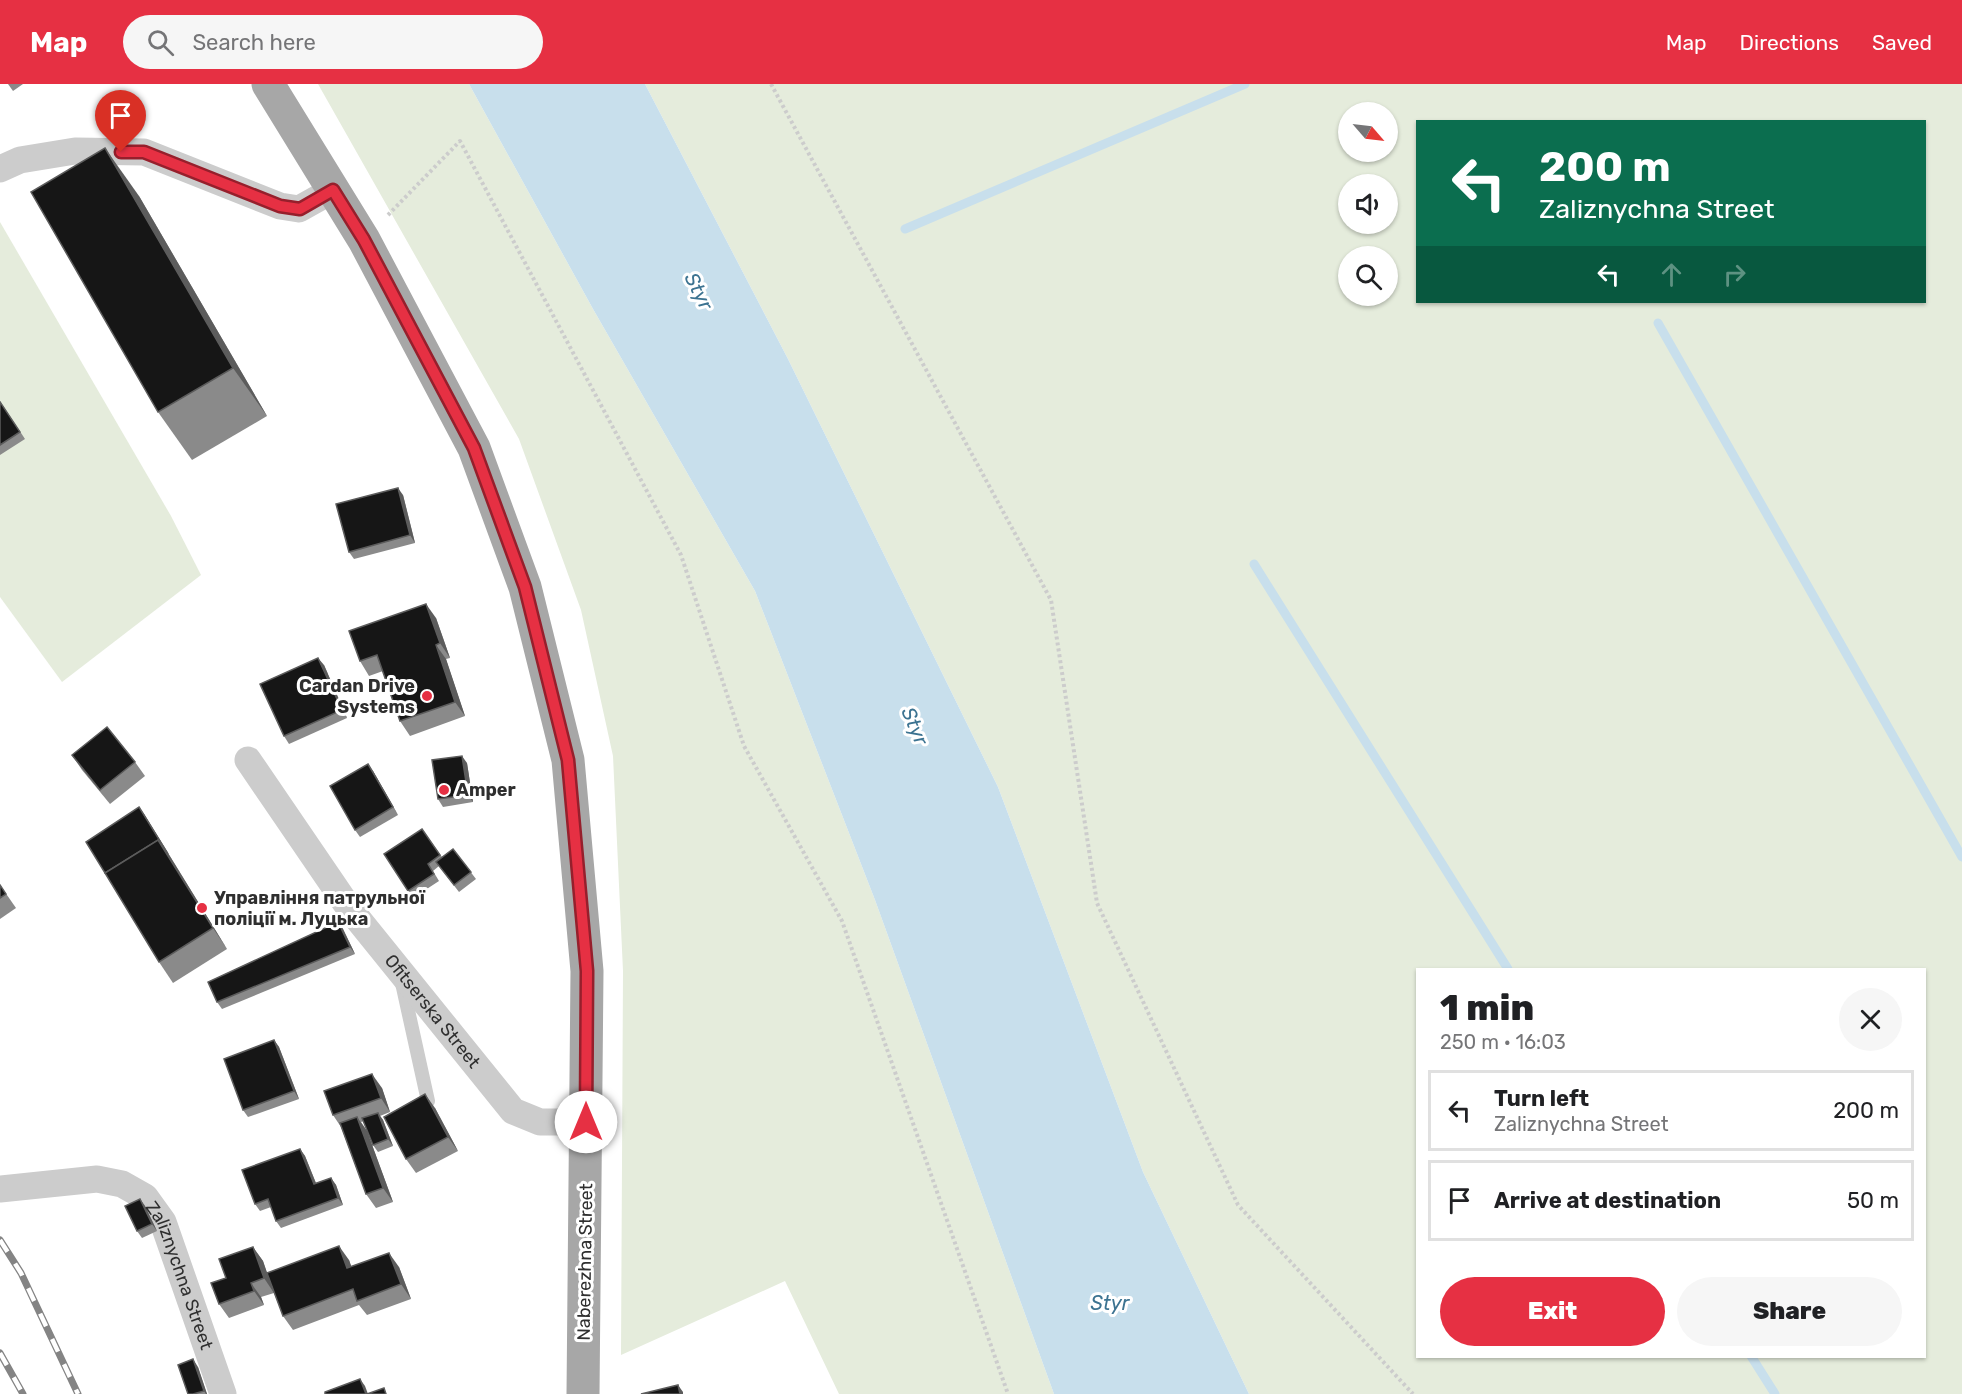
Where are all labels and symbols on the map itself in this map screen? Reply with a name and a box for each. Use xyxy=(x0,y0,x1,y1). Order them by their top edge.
pin xyxy=(95,90,146,152)
north arrow xyxy=(1338,102,1398,162)
water label: Styr xyxy=(679,268,719,315)
place label: Cardan Drive Systems xyxy=(299,675,415,718)
marker: Cardan Drive Systems xyxy=(420,689,434,703)
water label: Styr xyxy=(896,703,934,750)
place label: Amper xyxy=(456,779,516,801)
marker: Amper xyxy=(437,783,451,797)
place label: Управління патрульної поліції м. Луцька xyxy=(214,887,426,930)
marker: Управління патрульної поліції м. Луцька xyxy=(195,901,209,915)
street label: Ofitserska Street xyxy=(380,950,485,1073)
position arrow xyxy=(554,1090,618,1154)
street label: Naberezhna Street xyxy=(573,1183,597,1341)
street label: Zaliznychna Street xyxy=(141,1197,218,1352)
water label: Styr xyxy=(1091,1291,1131,1315)

